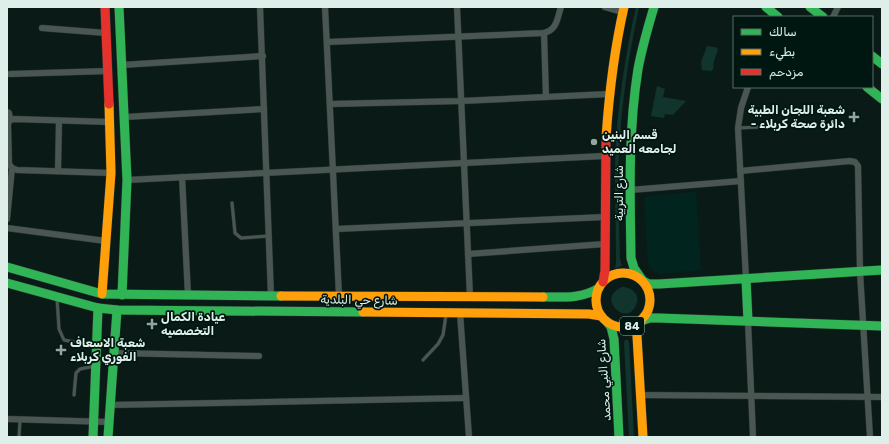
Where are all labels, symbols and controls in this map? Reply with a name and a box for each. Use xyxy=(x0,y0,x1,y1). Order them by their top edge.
legend xyxy=(733,16,873,88)
text: سالك xyxy=(769,25,797,39)
text: بطيء xyxy=(769,45,795,61)
text: مزدحم xyxy=(769,65,804,80)
place label: شعبة اللجان الطبية - دائرة صحة كربلاء xyxy=(748,103,845,131)
marker: شعبة اللجان الطبية - دائرة صحة كربلاء xyxy=(848,111,860,123)
place label: قسم البنين لجامعه العميد xyxy=(602,128,677,156)
marker: قسم البنين لجامعه العميد xyxy=(589,137,599,147)
street label: شارع التربية xyxy=(612,165,628,221)
street label: شارع حي البلدية xyxy=(320,292,398,310)
place label: عيادة الكمال التخصصيه xyxy=(161,310,225,338)
road number: 84 xyxy=(620,317,644,335)
marker: عيادة الكمال التخصصيه xyxy=(146,318,158,330)
place label: شعبة الاسعاف الفوري كربلاء xyxy=(70,336,145,365)
street label: شارع النبي محمد xyxy=(594,338,616,422)
marker: شعبة الاسعاف الفوري كربلاء xyxy=(55,344,67,356)

